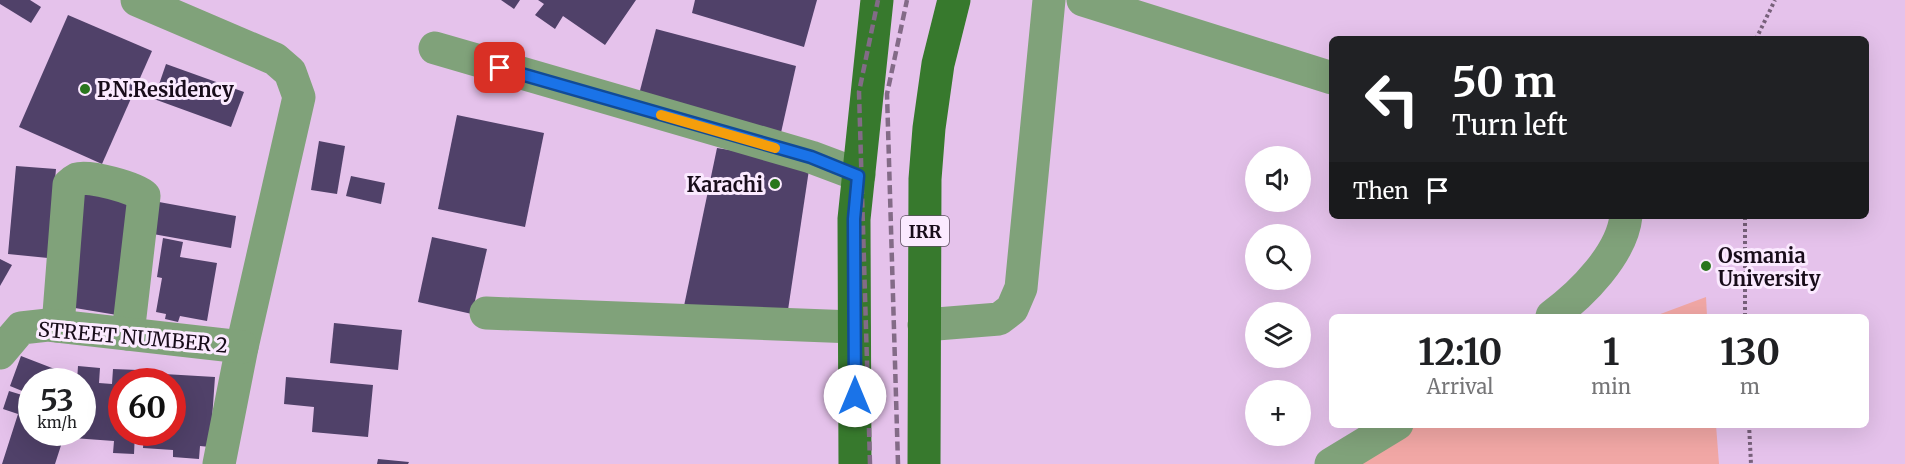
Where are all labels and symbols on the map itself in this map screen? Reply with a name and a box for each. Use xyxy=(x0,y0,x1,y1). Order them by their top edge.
pin xyxy=(474,42,525,93)
place label: P.N.Residency xyxy=(97,77,234,102)
marker: P.N.Residency xyxy=(78,82,92,96)
place label: Karachi xyxy=(687,172,763,197)
marker: Karachi xyxy=(768,177,782,191)
road number: IRR xyxy=(901,216,949,246)
place label: Osmania University xyxy=(1718,243,1821,291)
marker: Osmania University xyxy=(1699,259,1713,273)
street label: STREET NUMBER 2 xyxy=(37,316,229,358)
position arrow xyxy=(823,364,887,428)
speed limit sign: 60 xyxy=(108,368,186,446)

